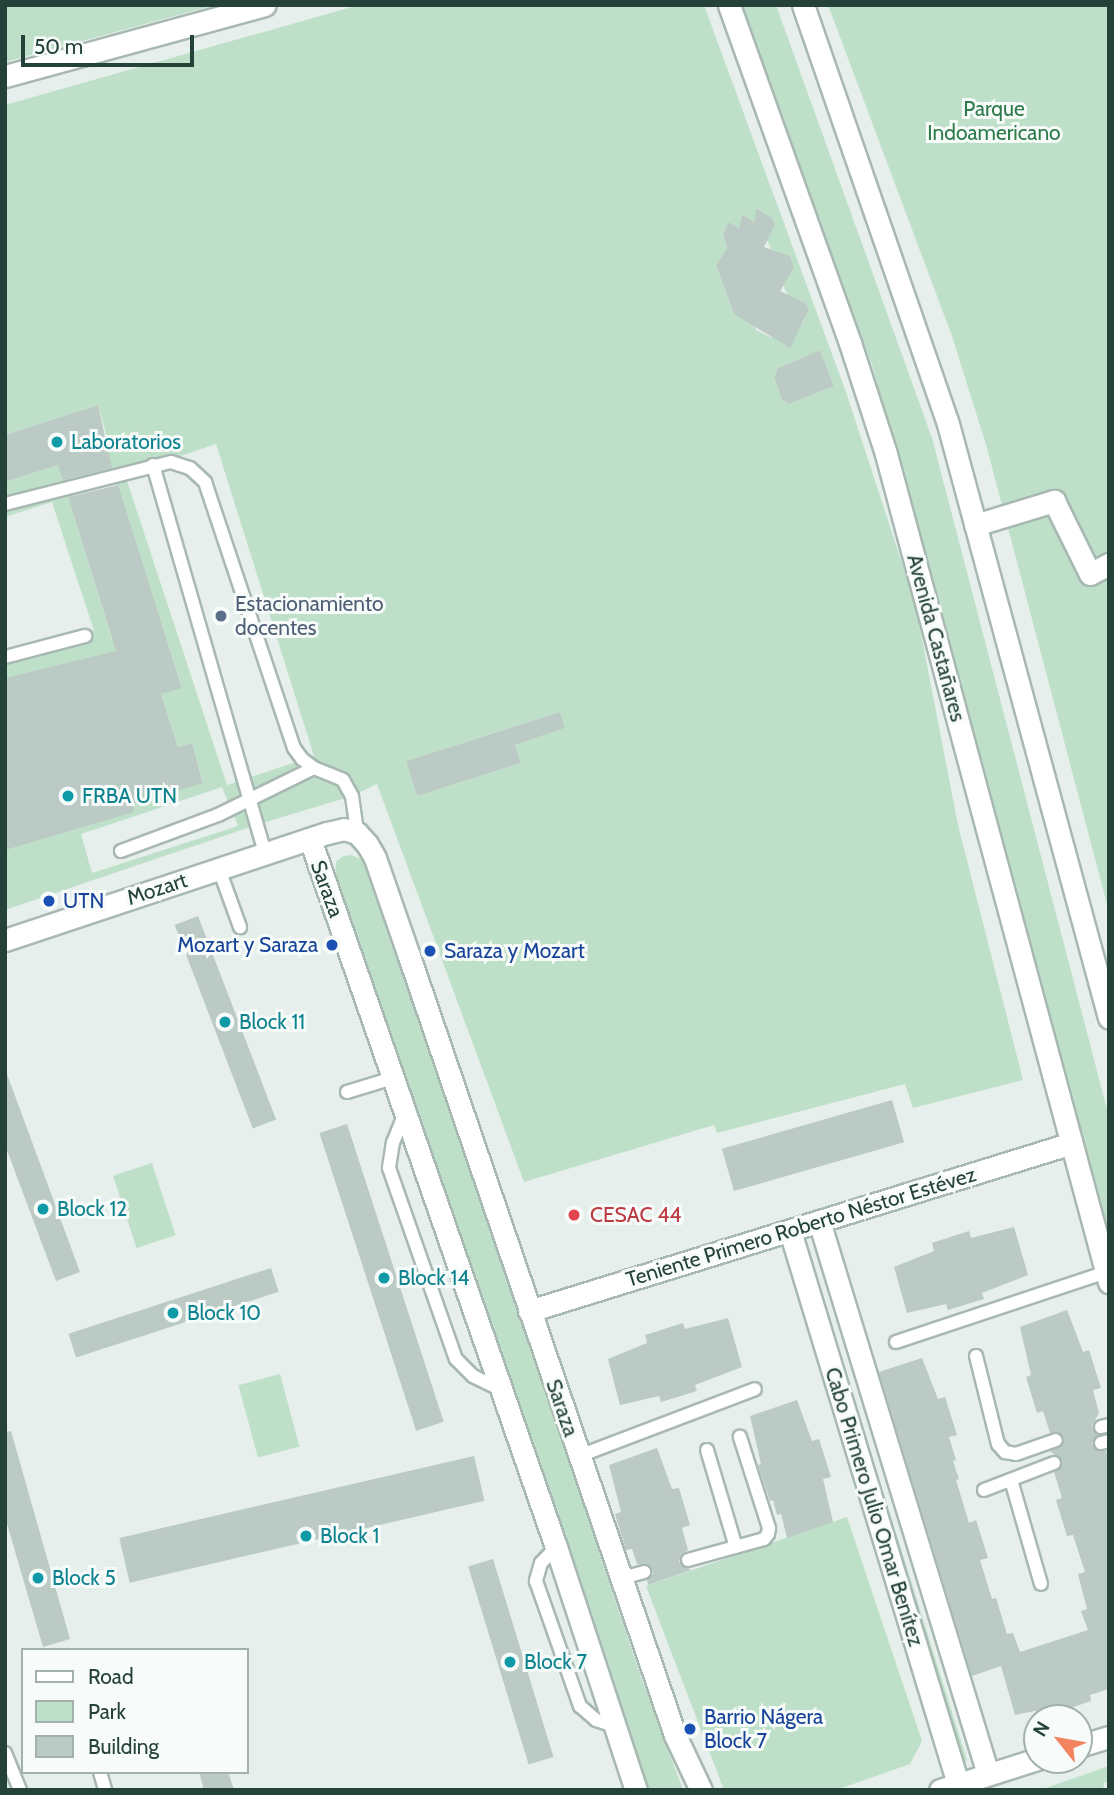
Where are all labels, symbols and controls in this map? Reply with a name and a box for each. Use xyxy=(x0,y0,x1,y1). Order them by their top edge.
scale bar xyxy=(24,21,198,65)
text: 50 m xyxy=(34,34,83,59)
park label: Parque Indoamericano xyxy=(927,96,1061,146)
place label: Laboratorios xyxy=(71,429,181,455)
marker: Laboratorios xyxy=(49,434,65,450)
street label: Avenida Castañares xyxy=(902,552,970,724)
place label: Estacionamiento docentes xyxy=(235,591,383,641)
marker: Estacionamiento docentes xyxy=(213,608,229,624)
place label: FRBA UTN xyxy=(82,783,177,809)
marker: FRBA UTN xyxy=(60,788,76,804)
street label: Saraza xyxy=(305,857,349,921)
street label: Mozart xyxy=(124,867,190,911)
place label: UTN xyxy=(63,888,104,914)
marker: UTN xyxy=(41,893,57,909)
place label: Mozart y Saraza xyxy=(177,932,318,958)
marker: Mozart y Saraza xyxy=(324,937,340,953)
place label: Saraza y Mozart xyxy=(444,938,585,964)
marker: Saraza y Mozart xyxy=(422,943,438,959)
place label: Block 11 xyxy=(239,1009,305,1035)
marker: Block 11 xyxy=(217,1014,233,1030)
street label: Teniente Primero Roberto Néstor Estévez xyxy=(623,1162,979,1292)
place label: Block 12 xyxy=(57,1196,127,1222)
marker: Block 12 xyxy=(35,1201,51,1217)
place label: CESAC 44 xyxy=(590,1202,681,1228)
marker: CESAC 44 xyxy=(564,1205,584,1225)
place label: Block 14 xyxy=(398,1265,469,1291)
marker: Block 14 xyxy=(376,1270,392,1286)
place label: Block 10 xyxy=(187,1300,261,1326)
marker: Block 10 xyxy=(165,1305,181,1321)
street label: Cabo Primero Julio Omar Benítez xyxy=(819,1364,929,1650)
street label: Saraza xyxy=(541,1376,583,1440)
place label: Block 1 xyxy=(320,1523,379,1549)
marker: Block 1 xyxy=(298,1528,314,1544)
place label: Block 5 xyxy=(52,1565,116,1591)
marker: Block 5 xyxy=(30,1570,46,1586)
legend xyxy=(21,1648,248,1774)
place label: Block 7 xyxy=(524,1649,587,1675)
marker: Block 7 xyxy=(502,1654,518,1670)
text: Road xyxy=(88,1664,134,1689)
text: Park xyxy=(88,1699,126,1724)
place label: Barrio Nágera Block 7 xyxy=(704,1704,823,1754)
north arrow xyxy=(1023,1704,1093,1774)
text: N xyxy=(1028,1717,1055,1741)
marker: Barrio Nágera Block 7 xyxy=(682,1721,698,1737)
text: Building xyxy=(88,1734,159,1759)

